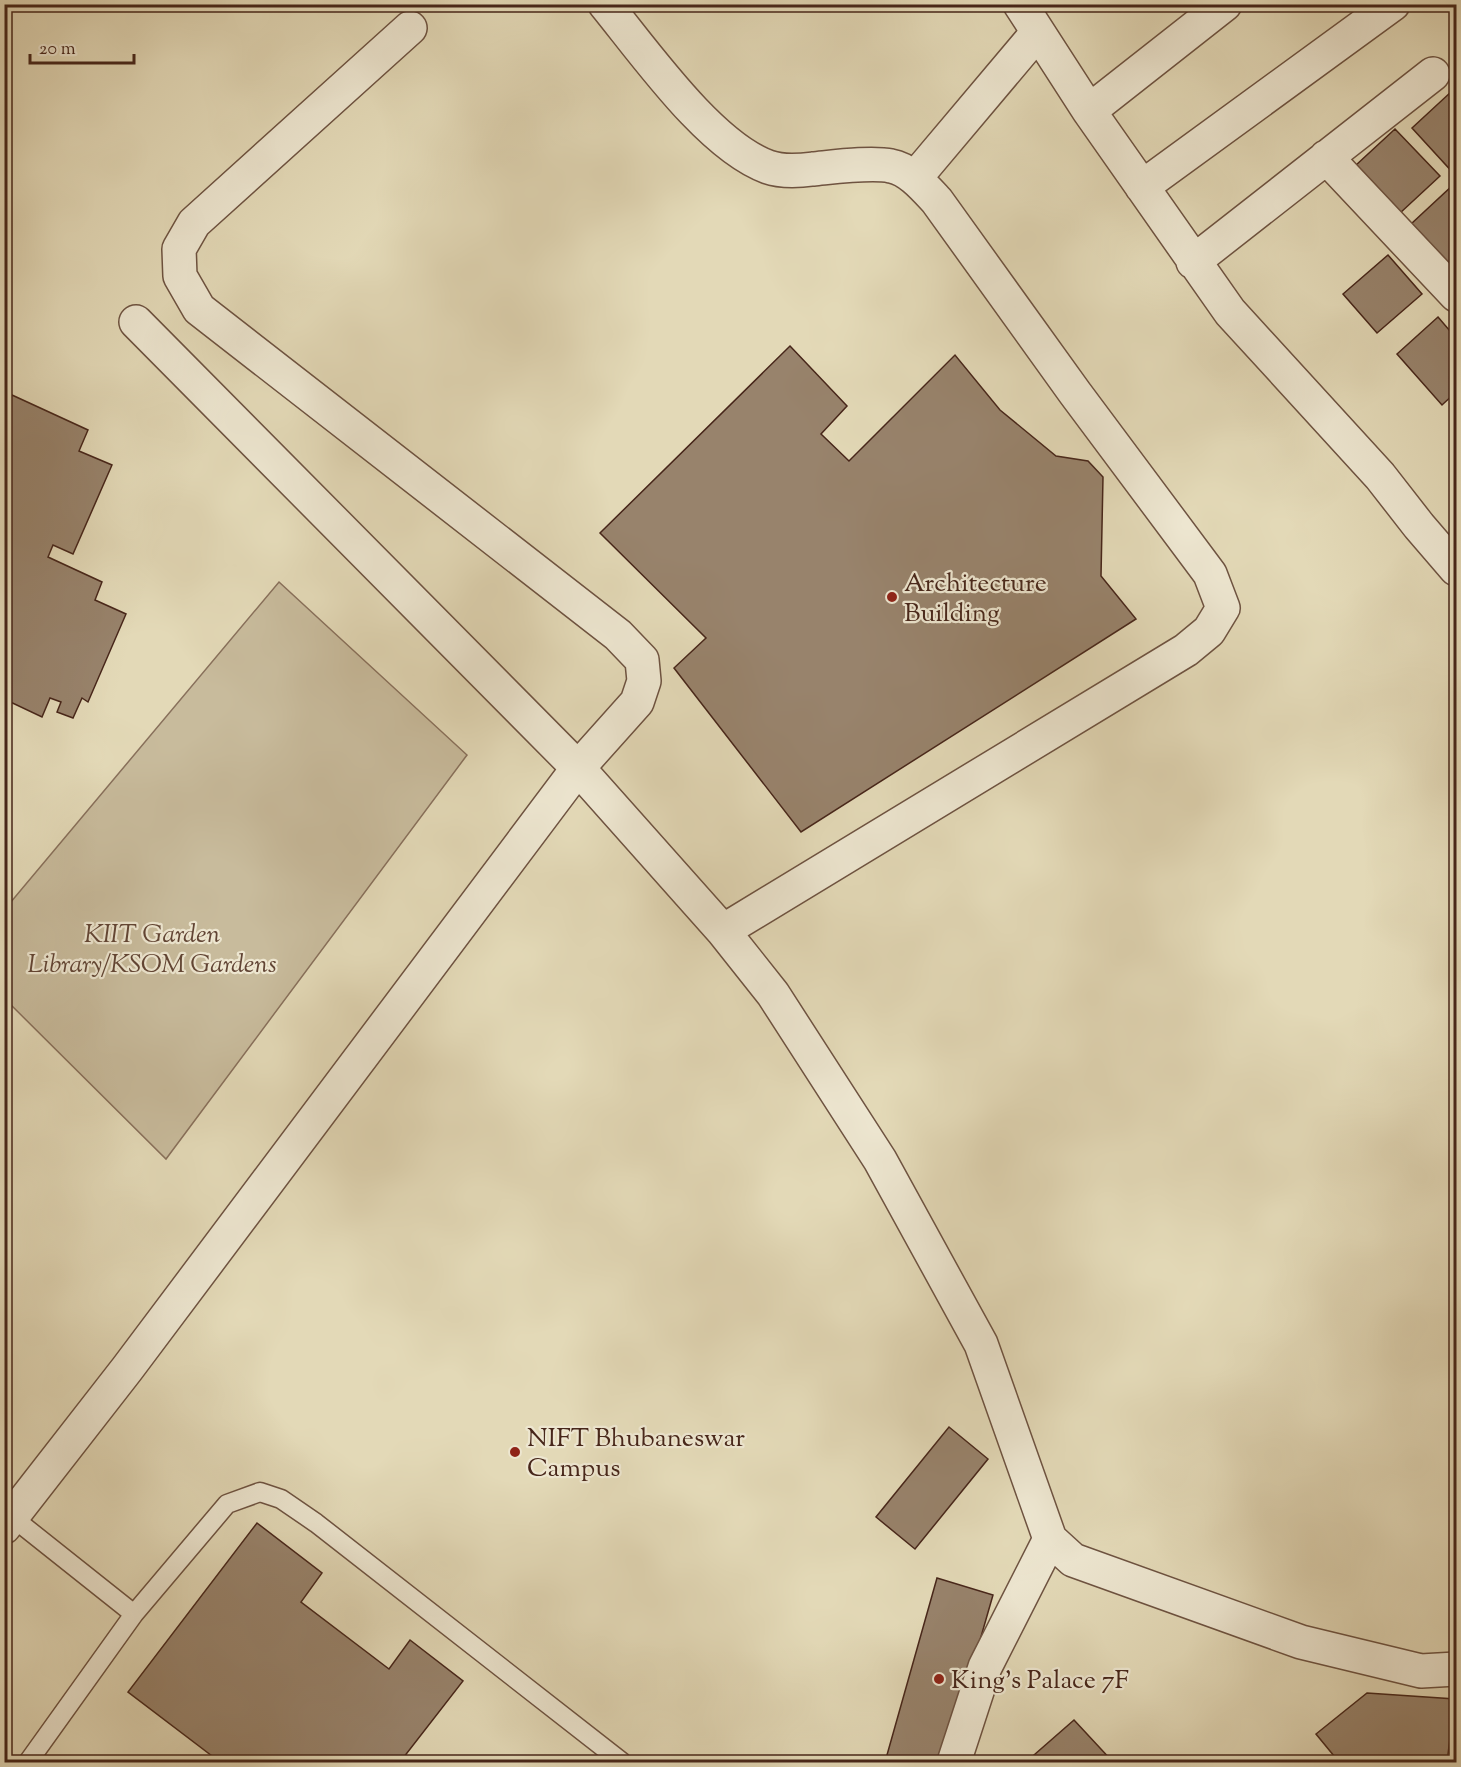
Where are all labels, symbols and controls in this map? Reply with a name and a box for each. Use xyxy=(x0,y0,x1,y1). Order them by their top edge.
scale bar xyxy=(30,27,134,65)
text: 20 m xyxy=(39,37,76,63)
place label: Architecture Building xyxy=(904,566,1047,633)
marker: Architecture Building xyxy=(885,590,899,604)
park label: KIIT Garden Library/KSOM Gardens xyxy=(27,917,277,984)
place label: NIFT Bhubaneswar Campus xyxy=(527,1421,745,1488)
marker: NIFT Bhubaneswar Campus xyxy=(508,1445,522,1459)
place label: King's Palace 7F xyxy=(951,1663,1129,1700)
marker: King's Palace 7F xyxy=(932,1672,946,1686)

